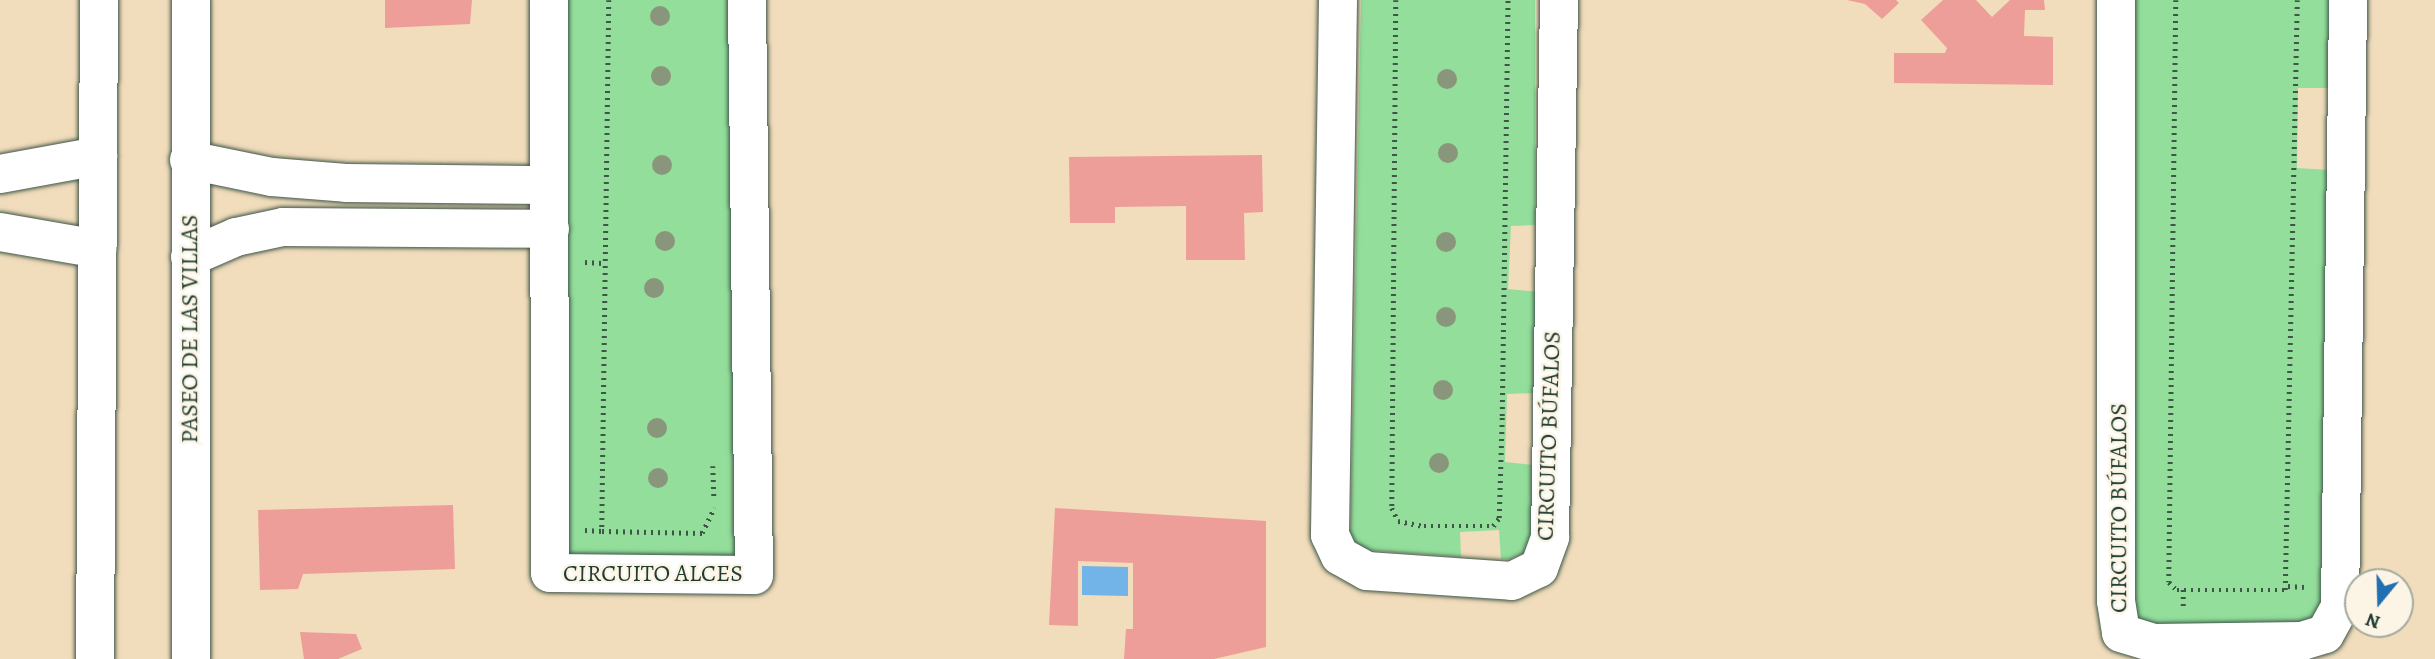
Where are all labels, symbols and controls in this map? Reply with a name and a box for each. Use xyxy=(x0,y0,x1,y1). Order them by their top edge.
street label: PASEO DE LAS VILLAS xyxy=(176,215,204,443)
street label: CIRCUITO BÚFALOS xyxy=(1531,331,1567,541)
street label: CIRCUITO BÚFALOS xyxy=(2105,403,2133,613)
street label: CIRCUITO ALCES xyxy=(563,560,743,588)
north arrow xyxy=(2344,568,2414,638)
text: N xyxy=(2362,606,2384,636)

